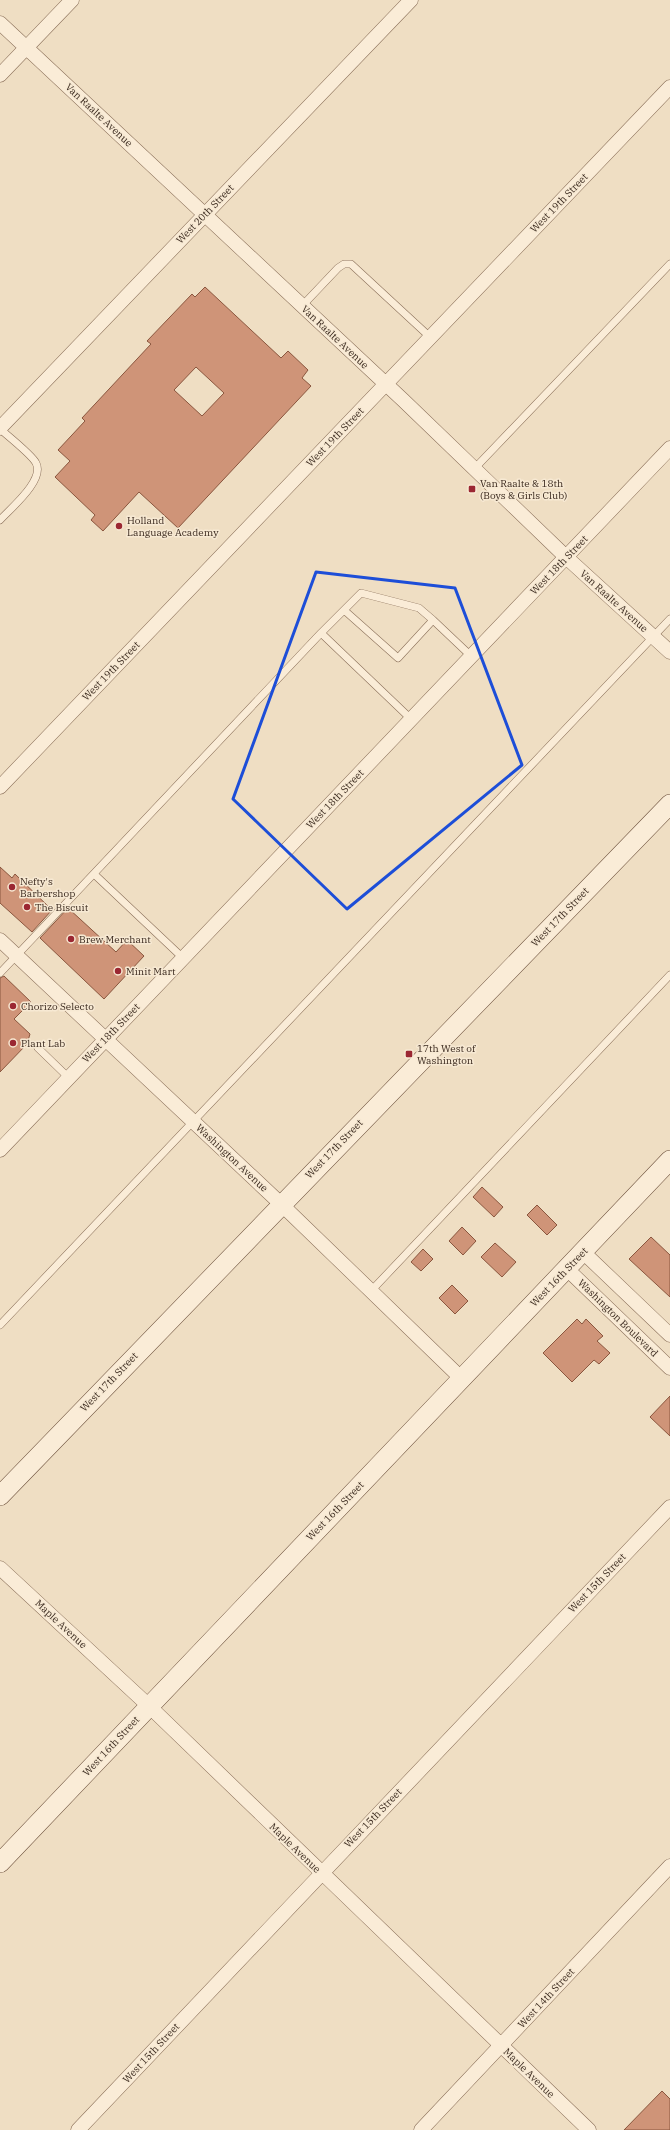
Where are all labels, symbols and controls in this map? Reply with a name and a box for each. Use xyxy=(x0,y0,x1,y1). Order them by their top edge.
street label: Van Raalte Avenue xyxy=(63,81,135,149)
street label: West 19th Street xyxy=(527,170,591,235)
street label: West 20th Street xyxy=(173,181,237,246)
street label: Van Raalte Avenue xyxy=(299,303,371,371)
street label: West 19th Street xyxy=(303,404,367,469)
place label: Van Raalte & 18th (Boys & Girls Club) xyxy=(480,477,567,502)
marker: Van Raalte & 18th (Boys & Girls Club) xyxy=(467,484,477,494)
place label: Holland Language Academy xyxy=(127,514,219,539)
marker: Holland Language Academy xyxy=(114,521,124,531)
street label: West 18th Street xyxy=(527,532,591,597)
street label: Van Raalte Avenue xyxy=(577,567,651,635)
street label: West 19th Street xyxy=(79,638,143,703)
street label: West 18th Street xyxy=(303,766,367,831)
place label: Nefty's Barbershop xyxy=(20,875,75,900)
marker: Nefty's Barbershop xyxy=(7,882,17,892)
street label: West 17th Street xyxy=(528,884,592,949)
place label: The Biscuit xyxy=(35,901,89,914)
marker: The Biscuit xyxy=(22,902,32,912)
place label: Brew Merchant xyxy=(79,933,151,946)
marker: Brew Merchant xyxy=(66,934,76,944)
place label: Minit Mart xyxy=(126,965,176,978)
marker: Minit Mart xyxy=(113,966,123,976)
place label: Chorizo Selecto xyxy=(21,1000,94,1013)
street label: West 18th Street xyxy=(79,1000,143,1065)
marker: Chorizo Selecto xyxy=(8,1001,18,1011)
place label: Plant Lab xyxy=(21,1037,65,1050)
marker: Plant Lab xyxy=(8,1038,18,1048)
place label: 17th West of Washington xyxy=(417,1042,476,1067)
marker: 17th West of Washington xyxy=(404,1049,414,1059)
street label: West 17th Street xyxy=(302,1116,366,1181)
street label: Washington Avenue xyxy=(193,1121,271,1195)
street label: West 16th Street xyxy=(527,1244,591,1309)
street label: Washington Boulevard xyxy=(575,1276,661,1360)
street label: West 17th Street xyxy=(77,1349,141,1414)
street label: West 16th Street xyxy=(303,1478,367,1543)
street label: West 15th Street xyxy=(565,1550,629,1615)
street label: Maple Avenue xyxy=(32,1597,90,1651)
street label: West 16th Street xyxy=(80,1713,142,1779)
street label: West 15th Street xyxy=(341,1785,405,1850)
street label: Maple Avenue xyxy=(267,1820,323,1876)
street label: West 14th Street xyxy=(515,1965,577,2031)
street label: West 15th Street xyxy=(120,2020,182,2086)
street label: Maple Avenue xyxy=(501,2045,557,2101)

